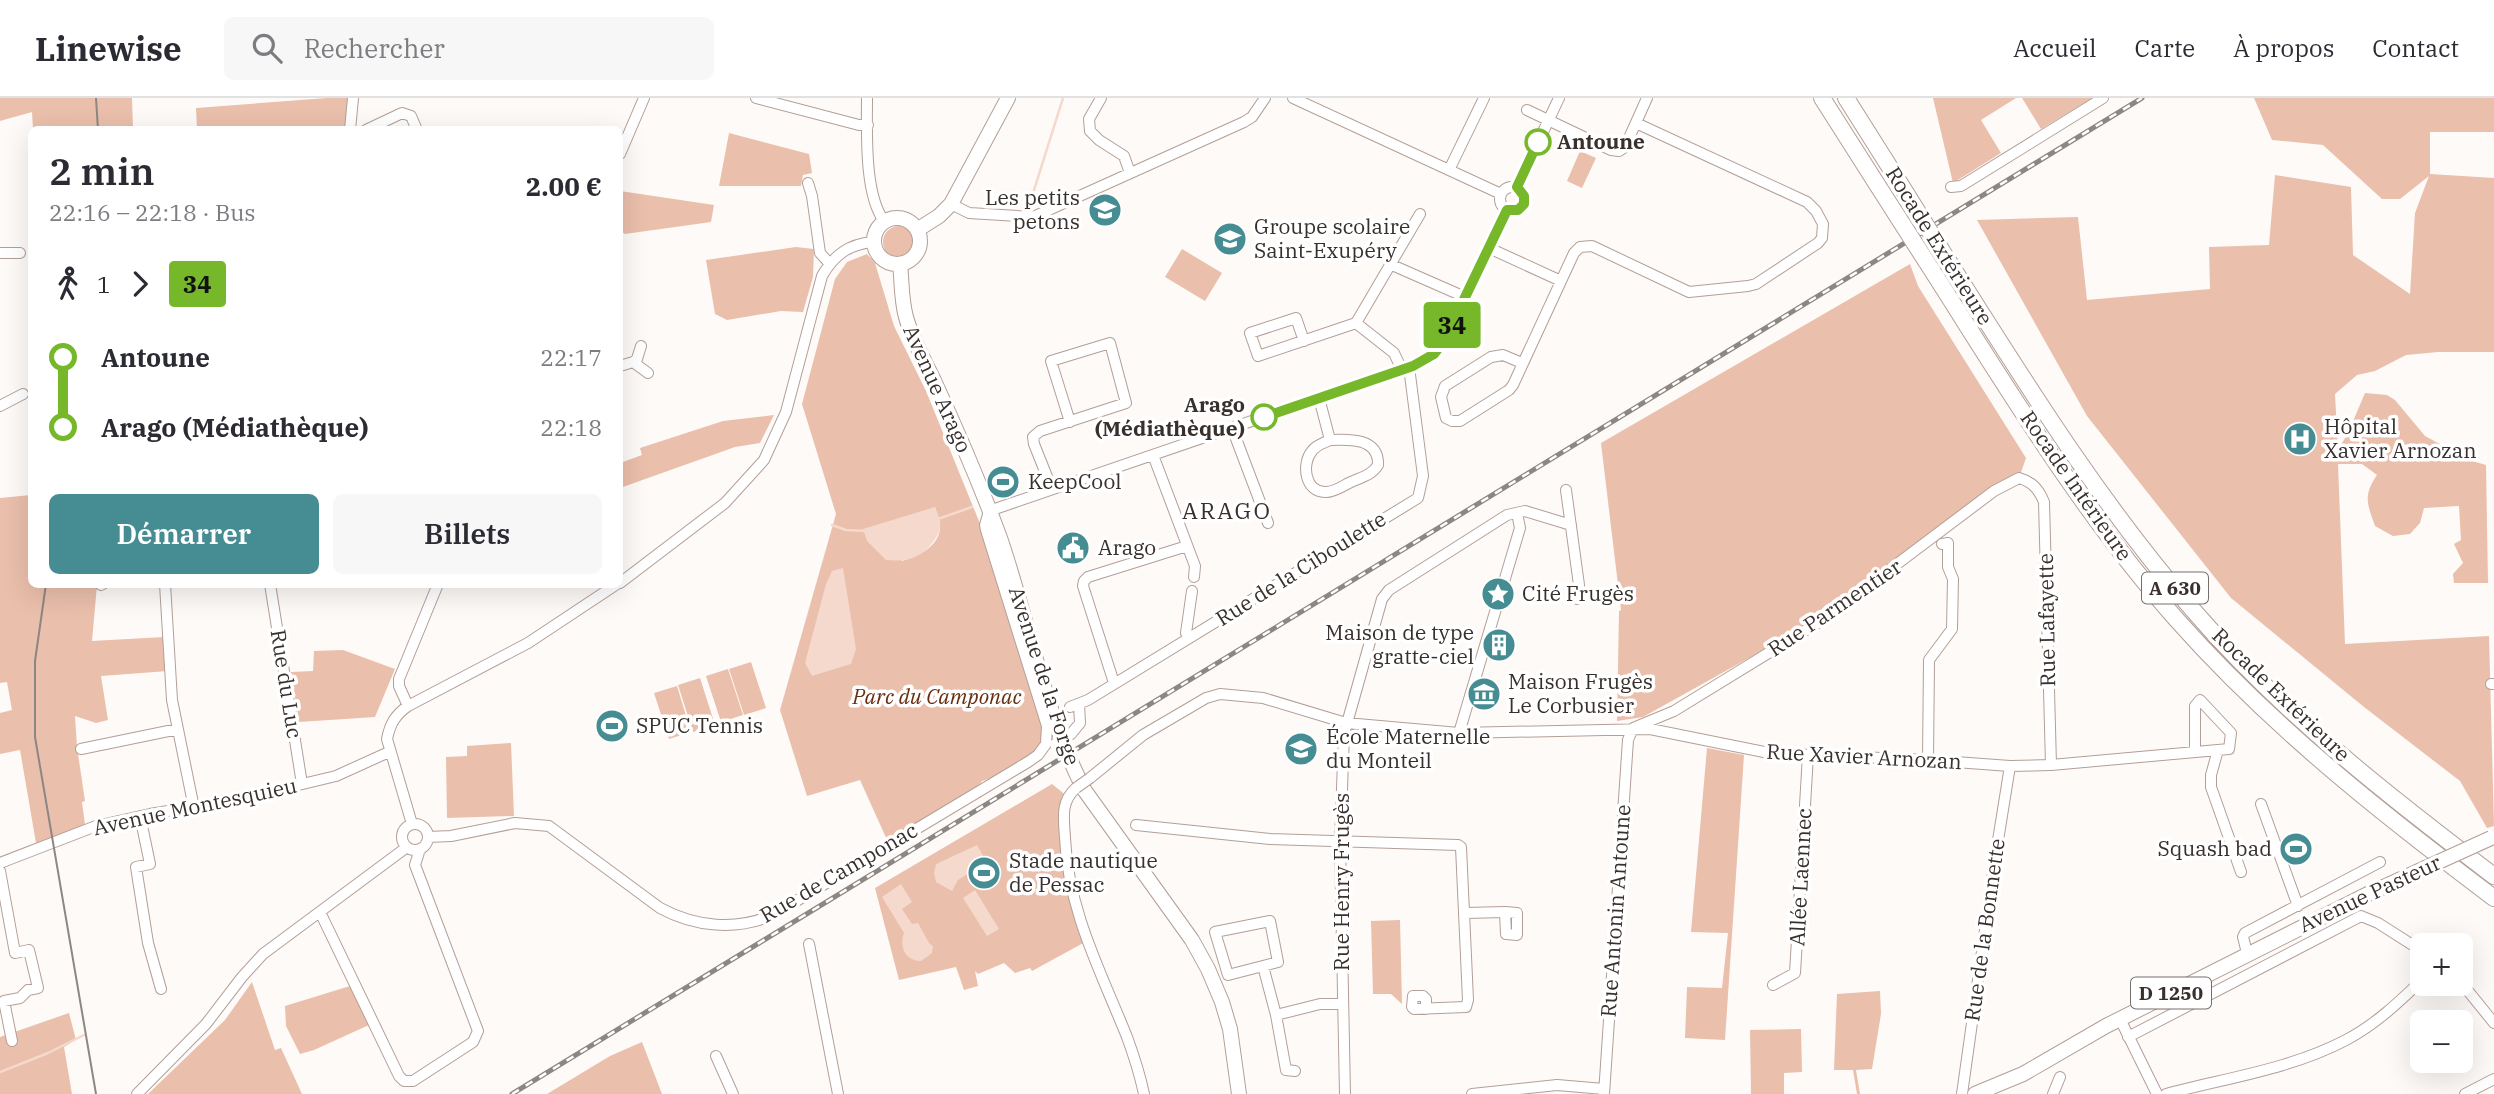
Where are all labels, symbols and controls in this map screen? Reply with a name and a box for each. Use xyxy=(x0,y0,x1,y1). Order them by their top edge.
search box xyxy=(224,17,714,80)
text: Linewise xyxy=(35,27,182,70)
icon: search xyxy=(248,29,286,67)
text: Rechercher xyxy=(304,31,445,65)
text: Accueil xyxy=(2013,32,2097,64)
text: Carte xyxy=(2135,32,2195,64)
text: À propos xyxy=(2233,32,2334,64)
text: Contact xyxy=(2372,32,2459,64)
place label: Antoune xyxy=(1557,127,1645,155)
marker: Antoune xyxy=(1525,129,1551,155)
text: 2 min xyxy=(49,146,155,195)
street label: Rocade Extérieure xyxy=(1880,161,2000,330)
text: 2.00 € xyxy=(526,169,602,203)
place label: Les petits petons xyxy=(985,183,1080,235)
school or university icon: Les petits petons xyxy=(1086,191,1124,229)
text: 22:16 – 22:18 · Bus xyxy=(49,197,256,227)
place label: Groupe scolaire Saint-Exupéry xyxy=(1254,212,1410,264)
school or university icon: Groupe scolaire Saint-Exupéry xyxy=(1211,220,1249,258)
icon: walk xyxy=(49,265,87,303)
icon: forward xyxy=(121,265,159,303)
text: 34 xyxy=(183,268,212,300)
text: 1 xyxy=(97,269,111,299)
line badge: 34 xyxy=(1420,302,1484,348)
text: 34 xyxy=(1438,309,1466,341)
street label: Avenue Arago xyxy=(897,320,979,457)
text: Antoune xyxy=(101,340,210,374)
text: 22:17 xyxy=(540,342,602,372)
place label: Arago (Médiathèque) xyxy=(1095,390,1245,442)
marker: Arago (Médiathèque) xyxy=(1251,404,1277,430)
street label: Rocade Intérieure xyxy=(2015,405,2139,566)
text: Arago (Médiathèque) xyxy=(101,410,368,444)
text: 22:18 xyxy=(540,412,602,442)
place label: Hôpital Xavier Arnozan xyxy=(2324,412,2477,464)
hospital icon: Hôpital Xavier Arnozan xyxy=(2281,420,2319,458)
sports icon: KeepCool xyxy=(984,463,1022,501)
place label: KeepCool xyxy=(1028,467,1122,495)
button: Démarrer xyxy=(49,494,319,574)
button: Billets xyxy=(333,494,602,574)
district label: ARAGO xyxy=(1182,495,1272,525)
street label: Rue de la Ciboulette xyxy=(1210,504,1391,632)
public building icon: Arago xyxy=(1054,529,1092,567)
place label: Arago xyxy=(1098,533,1156,561)
street label: Rue Parmentier xyxy=(1762,552,1908,662)
street label: Rue Lafayette xyxy=(2031,553,2061,687)
road number: A 630 xyxy=(2142,573,2208,603)
place icon: Cité Frugès xyxy=(1479,575,1517,613)
place label: Cité Frugès xyxy=(1522,579,1634,607)
street label: Avenue de la Forge xyxy=(1003,583,1087,769)
place label: Maison de type gratte-ciel xyxy=(1325,618,1474,670)
street label: Rocade Extérieure xyxy=(2207,621,2357,767)
building icon: Maison de type gratte-ciel xyxy=(1480,626,1518,664)
street label: Rue du Luc xyxy=(265,627,309,740)
place label: Maison Frugès Le Corbusier xyxy=(1508,667,1653,719)
museum icon: Maison Frugès Le Corbusier xyxy=(1465,675,1503,713)
park label: Parc du Camponac xyxy=(852,682,1021,710)
sports icon: SPUC Tennis xyxy=(593,707,631,745)
place label: SPUC Tennis xyxy=(636,711,763,739)
place label: École Maternelle du Monteil xyxy=(1326,722,1490,774)
school or university icon: École Maternelle du Monteil xyxy=(1282,730,1320,768)
street label: Rue Xavier Arnozan xyxy=(1766,737,1963,775)
street label: Avenue Montesquieu xyxy=(90,771,299,841)
street label: Rue Henry Frugès xyxy=(1327,793,1355,971)
street label: Rue Antonin Antoune xyxy=(1594,804,1636,1018)
street label: Allée Laennec xyxy=(1782,807,1818,947)
street label: Rue de Camponac xyxy=(755,816,922,929)
sports icon: Squash bad xyxy=(2277,830,2315,868)
place label: Squash bad xyxy=(2157,834,2272,862)
street label: Rue de la Bonnette xyxy=(1957,837,2011,1023)
place label: Stade nautique de Pessac xyxy=(1009,846,1158,898)
street label: Avenue Pasteur xyxy=(2294,848,2446,938)
sports icon: Stade nautique de Pessac xyxy=(965,854,1003,892)
map controls xyxy=(2410,933,2473,1073)
button: + xyxy=(2410,933,2473,996)
road number: D 1250 xyxy=(2131,978,2211,1009)
button: − xyxy=(2410,1010,2473,1073)

